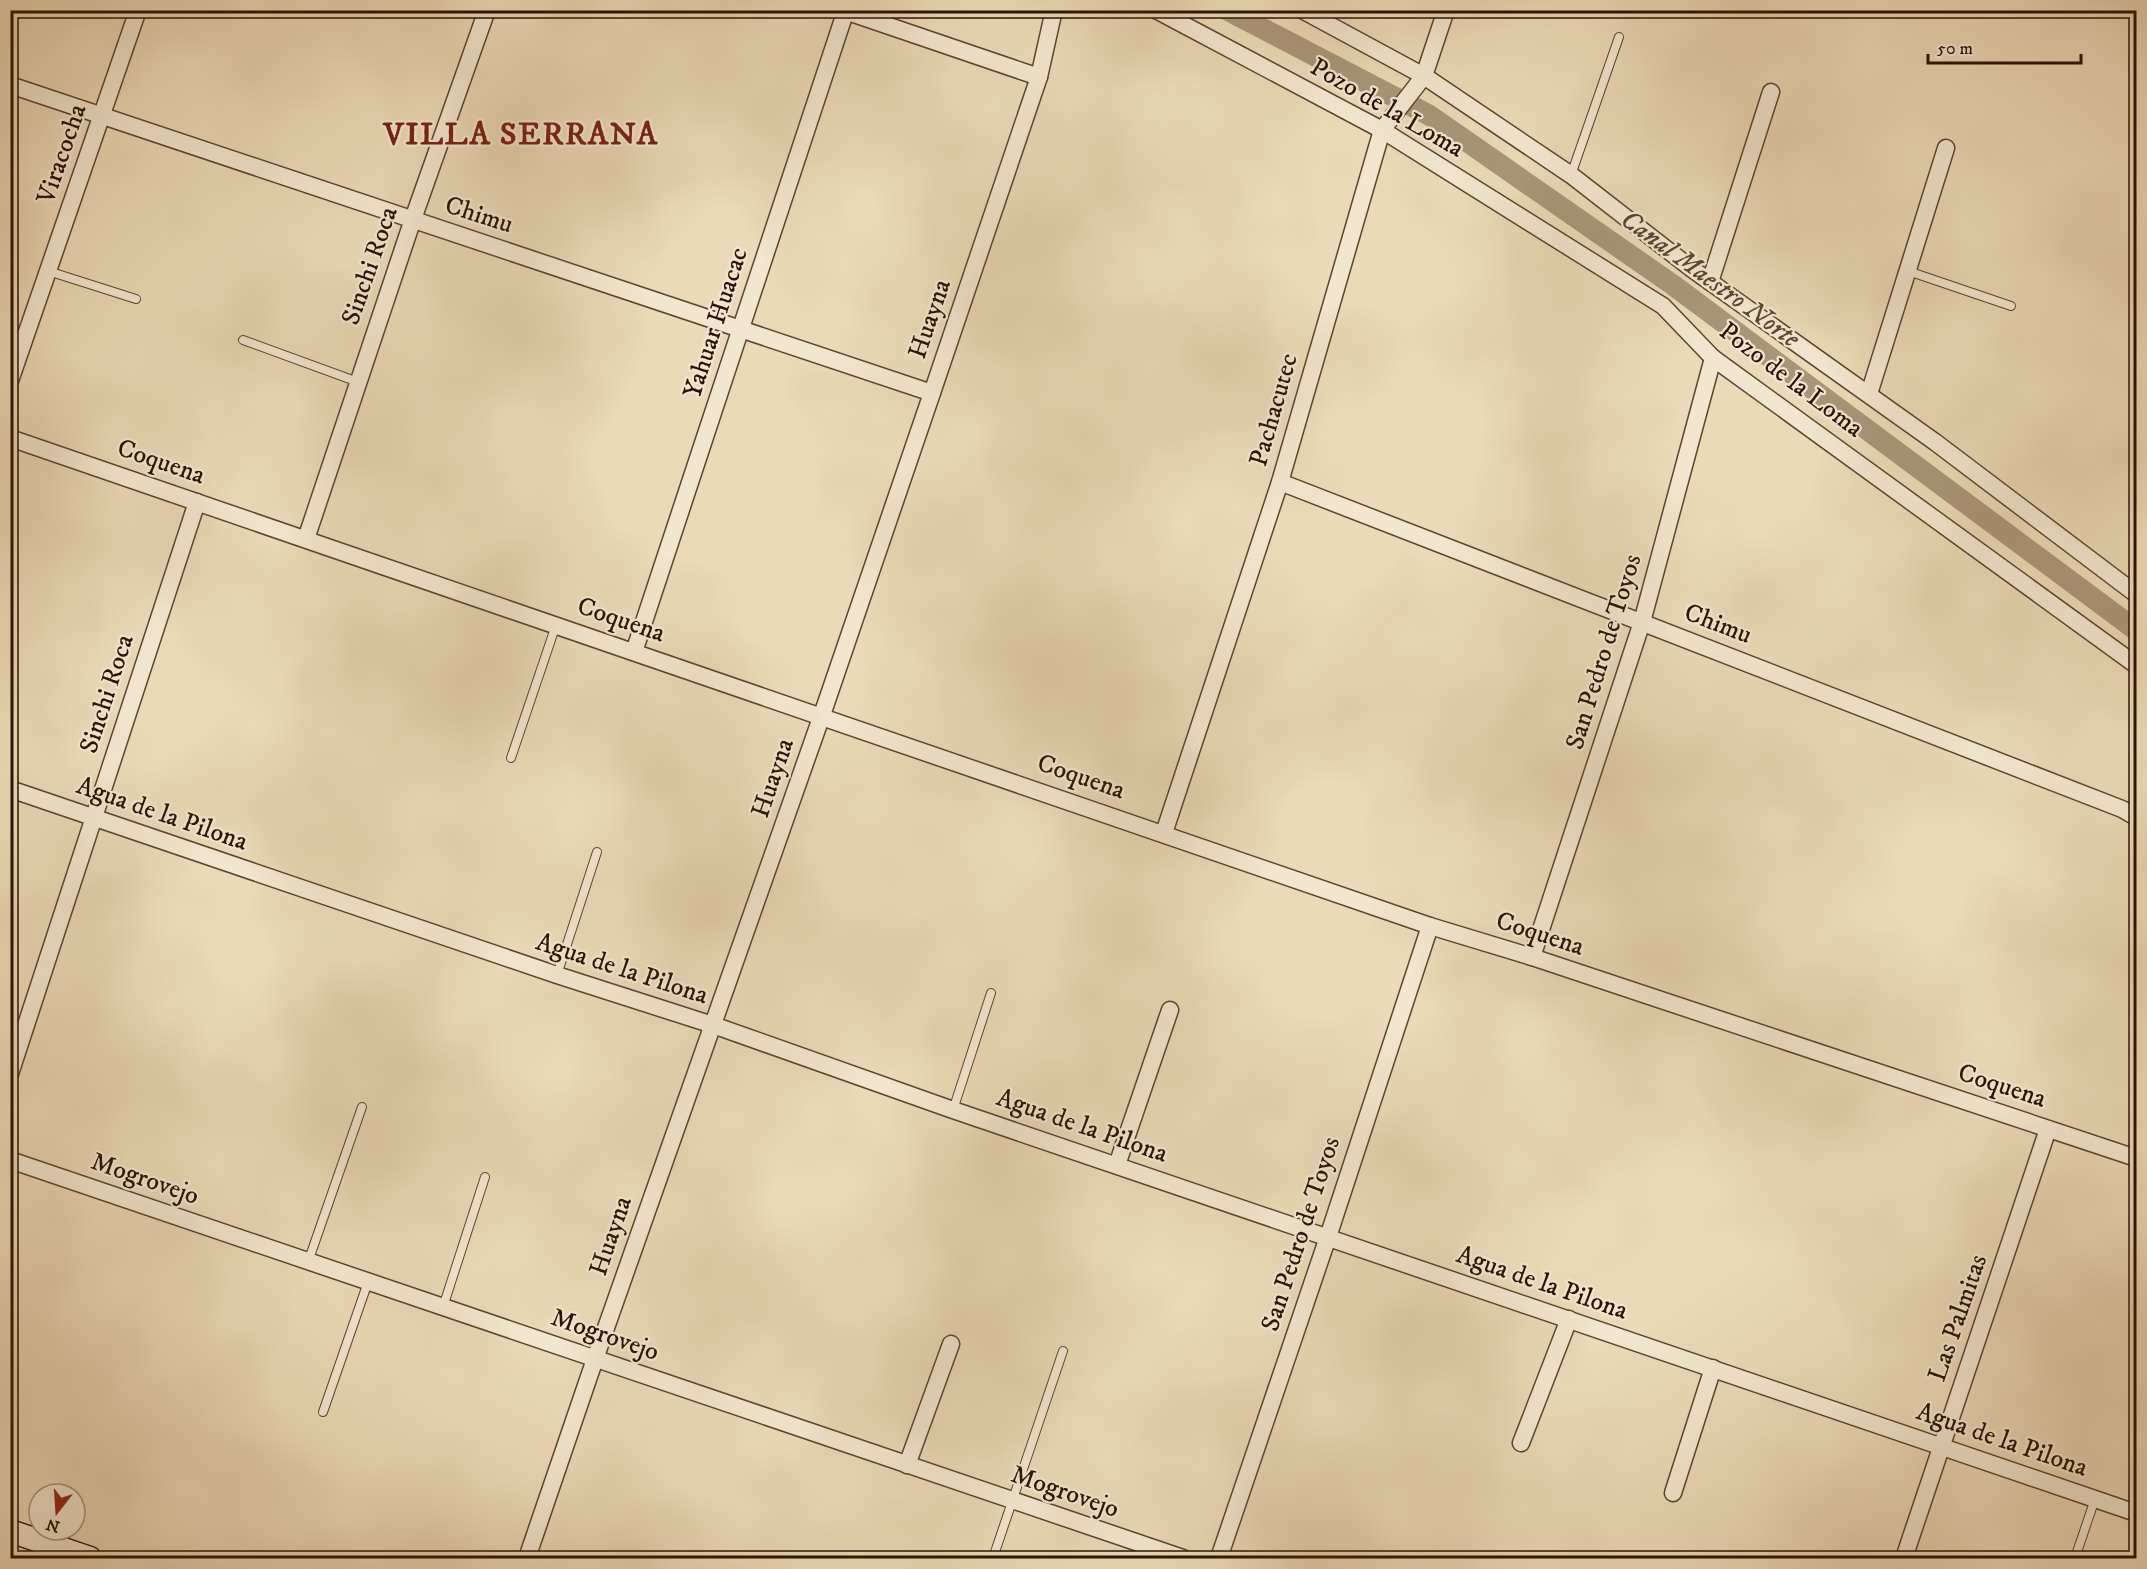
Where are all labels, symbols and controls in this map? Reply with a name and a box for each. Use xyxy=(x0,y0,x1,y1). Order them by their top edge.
scale bar xyxy=(1928,27,2081,65)
text: 50 m xyxy=(1937,38,1973,60)
street label: Pozo de la Loma xyxy=(1304,51,1470,165)
street label: Viracocha xyxy=(29,100,94,209)
district label: VILLA SERRANA xyxy=(381,115,659,155)
street label: Chimu xyxy=(441,189,517,241)
street label: Sinchi Roca xyxy=(334,202,406,330)
water label: Canal Maestro Norte xyxy=(1614,202,1807,356)
street label: Yahuar Huacac xyxy=(676,243,756,403)
street label: Huayna xyxy=(901,275,959,363)
street label: Pozo de la Loma xyxy=(1712,315,1870,445)
street label: Pachacutec xyxy=(1242,350,1306,470)
street label: Coquena xyxy=(113,432,209,492)
street label: San Pedro de Toyos xyxy=(1559,550,1649,754)
street label: Coquena xyxy=(573,590,669,650)
street label: Chimu xyxy=(1680,596,1756,652)
street label: Sinchi Roca xyxy=(72,630,142,758)
street label: Huayna xyxy=(744,734,802,822)
street label: Coquena xyxy=(1033,747,1129,807)
street label: Agua de la Pilona xyxy=(72,769,252,859)
street label: Coquena xyxy=(1492,904,1588,964)
street label: Agua de la Pilona xyxy=(532,926,712,1012)
street label: Coquena xyxy=(1954,1056,2050,1116)
street label: Agua de la Pilona xyxy=(992,1081,1172,1171)
street label: San Pedro de Toyos xyxy=(1254,1133,1348,1335)
street label: Mogrovejo xyxy=(87,1145,203,1213)
street label: Huayna xyxy=(582,1192,640,1280)
street label: Agua de la Pilona xyxy=(1452,1238,1632,1328)
street label: Las Palmitas xyxy=(1921,1250,1995,1386)
street label: Mogrovejo xyxy=(547,1301,663,1369)
street label: Agua de la Pilona xyxy=(1912,1395,2092,1485)
street label: Mogrovejo xyxy=(1007,1458,1123,1526)
north arrow xyxy=(27,1482,87,1542)
text: N xyxy=(44,1514,62,1537)

